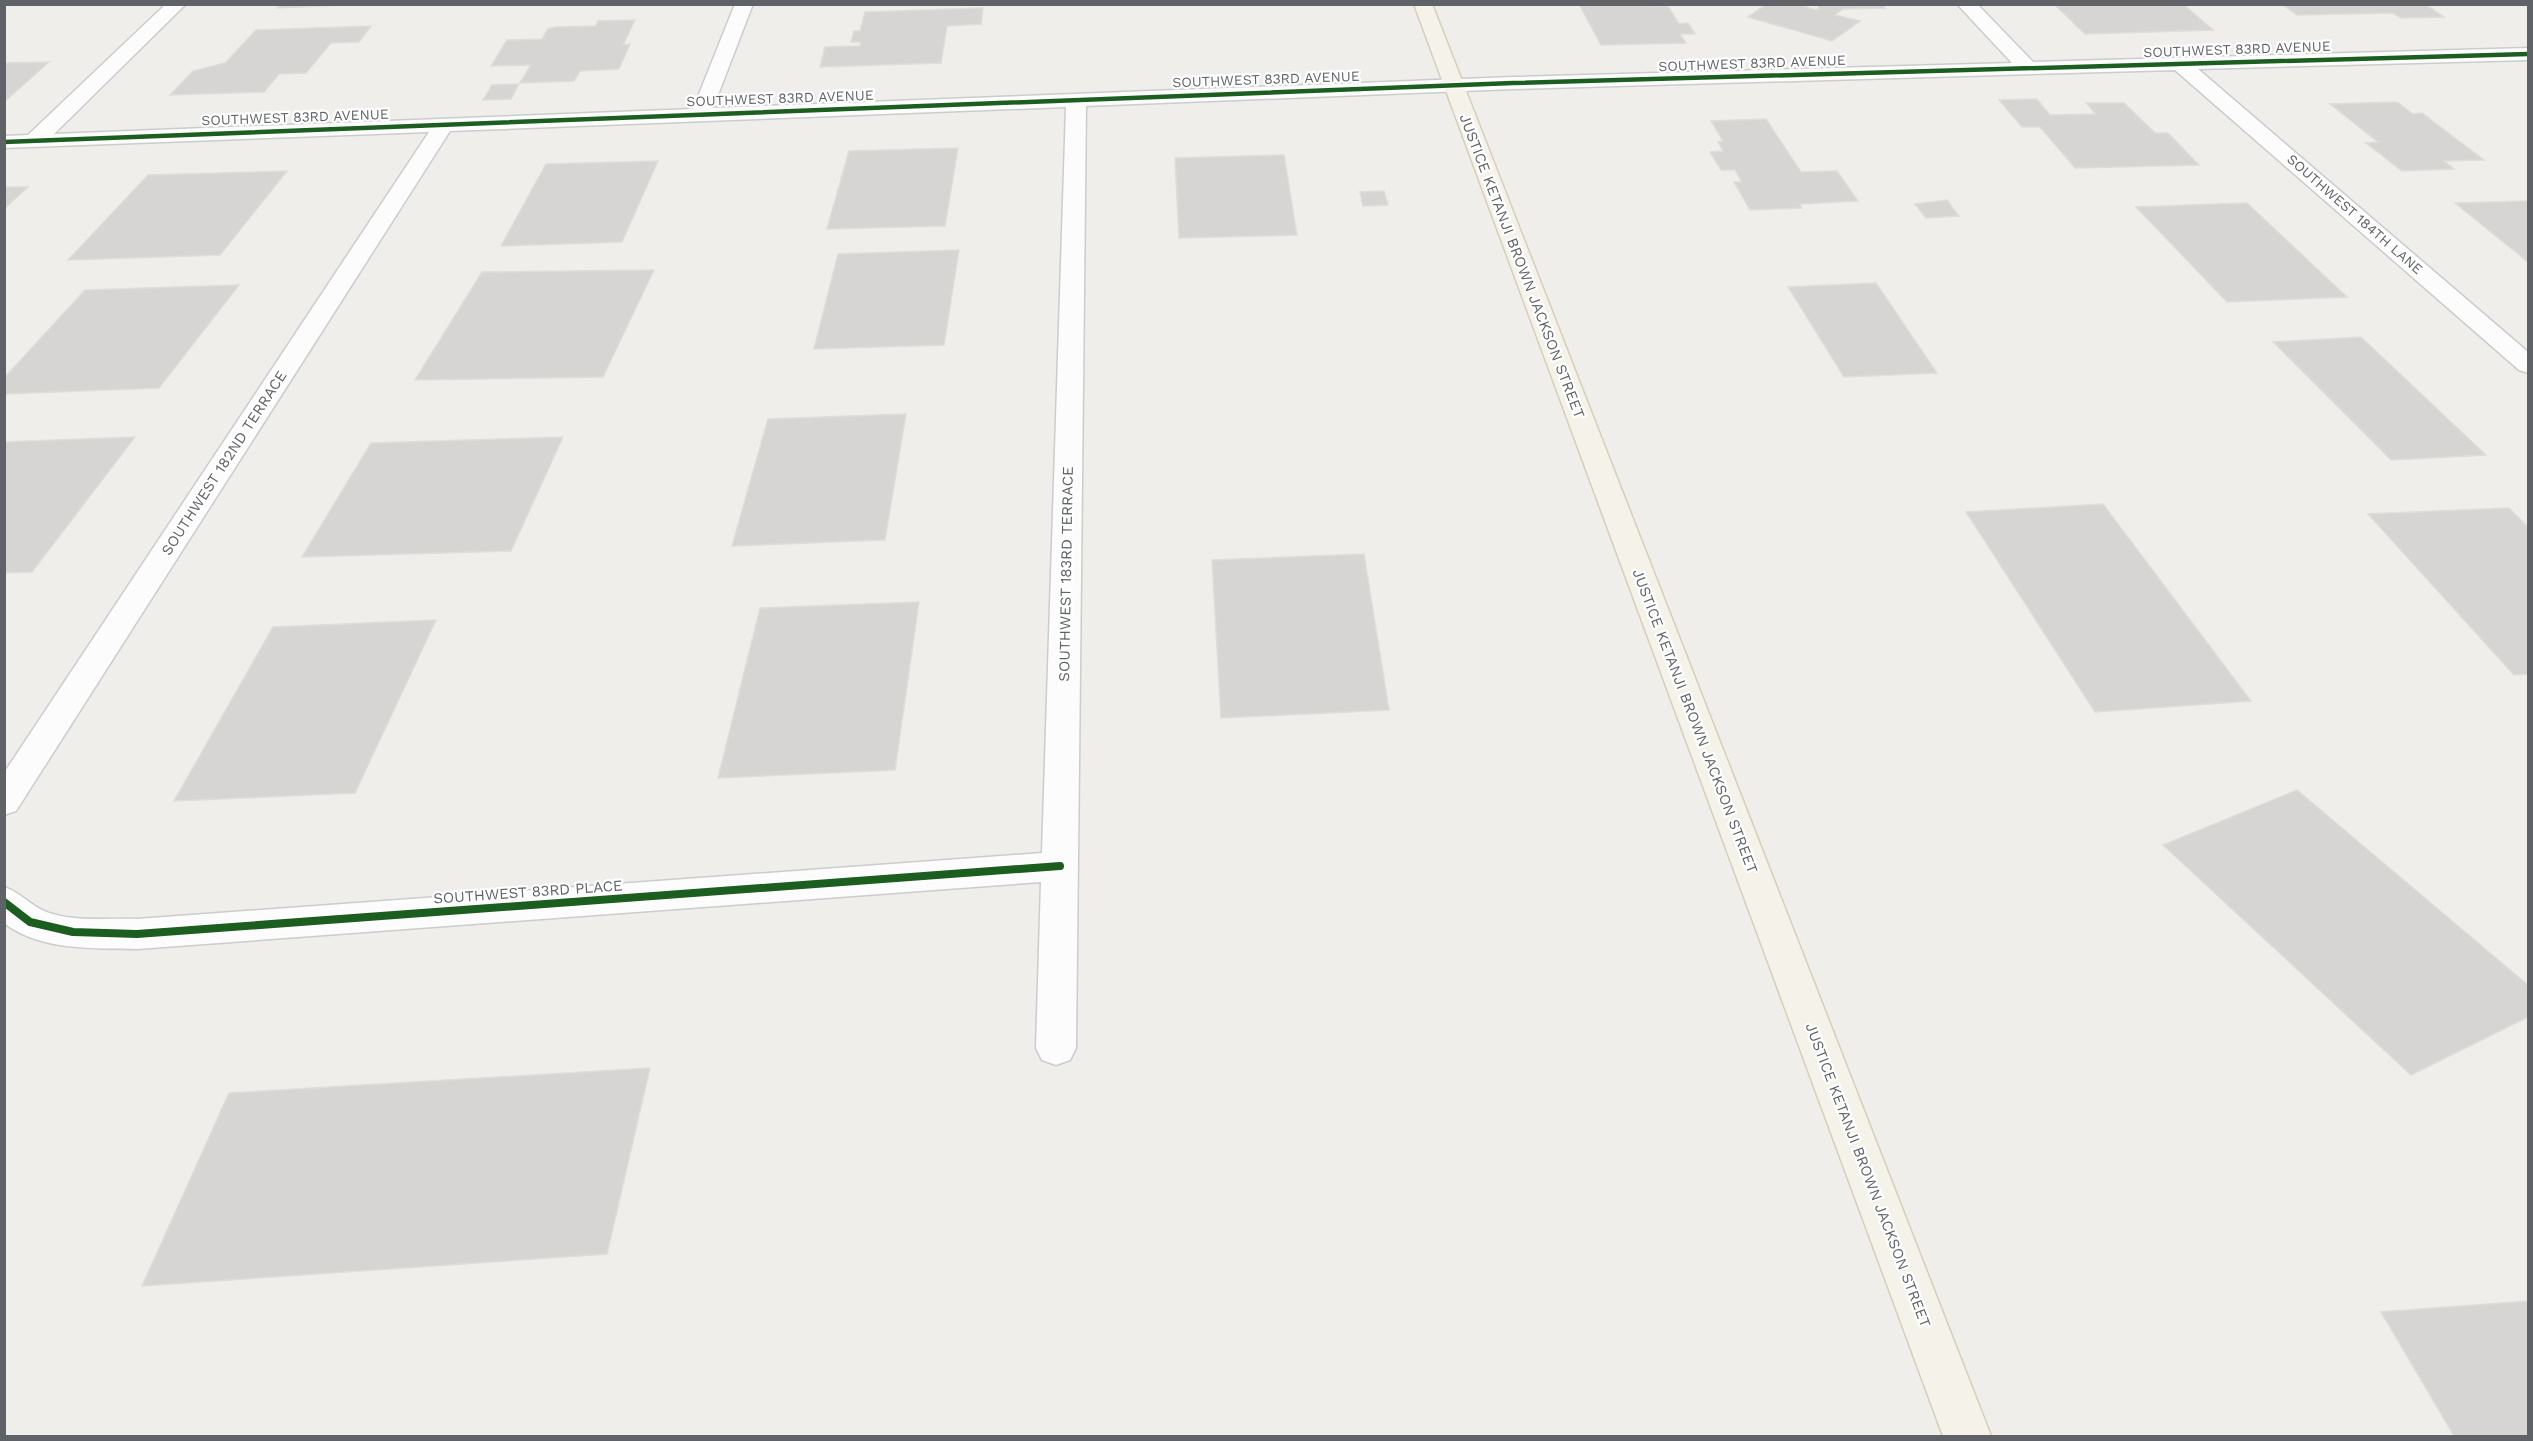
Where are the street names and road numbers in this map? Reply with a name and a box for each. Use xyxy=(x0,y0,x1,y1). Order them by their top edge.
street label: SOUTHWEST 83RD AVENUE xyxy=(2143,38,2331,60)
street label: SOUTHWEST 83RD AVENUE xyxy=(1658,52,1846,74)
street label: SOUTHWEST 83RD AVENUE xyxy=(1172,68,1360,90)
street label: SOUTHWEST 83RD AVENUE xyxy=(686,87,874,109)
street label: SOUTHWEST 83RD AVENUE xyxy=(201,106,389,128)
street label: JUSTICE KETANJI BROWN JACKSON STREET xyxy=(1455,111,1589,421)
street label: SOUTHWEST 184TH LANE xyxy=(2284,151,2426,277)
street label: SOUTHWEST 182ND TERRACE xyxy=(157,367,291,559)
street label: SOUTHWEST 183RD TERRACE xyxy=(1055,466,1077,682)
street label: JUSTICE KETANJI BROWN JACKSON STREET xyxy=(1628,566,1762,876)
street label: SOUTHWEST 83RD PLACE xyxy=(433,876,623,908)
street label: JUSTICE KETANJI BROWN JACKSON STREET xyxy=(1801,1020,1935,1330)

